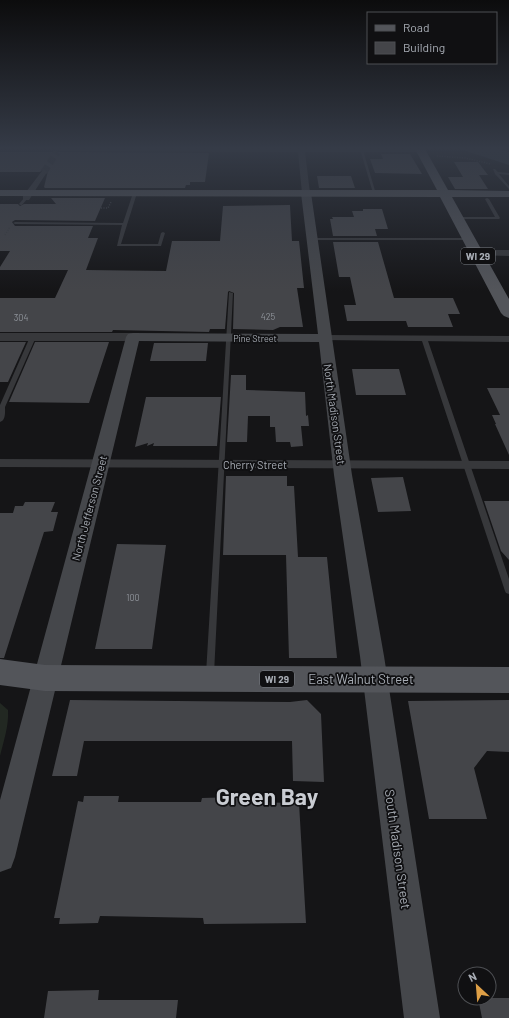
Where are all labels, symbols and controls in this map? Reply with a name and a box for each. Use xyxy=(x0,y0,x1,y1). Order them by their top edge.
legend xyxy=(367,12,497,64)
text: Road xyxy=(403,20,430,34)
text: Building xyxy=(403,40,445,54)
road number: WI 29 xyxy=(461,248,495,264)
house number: 425 xyxy=(261,311,276,322)
house number: 304 xyxy=(14,312,28,323)
street label: Pine Street xyxy=(233,333,277,344)
street label: North Madison Street xyxy=(322,363,348,465)
street label: North Jefferson Street xyxy=(69,454,109,562)
street label: Cherry Street xyxy=(223,458,287,471)
house number: 100 xyxy=(126,592,140,603)
road number: WI 29 xyxy=(260,671,294,687)
street label: East Walnut Street xyxy=(308,671,414,687)
district label: Green Bay xyxy=(216,782,319,810)
street label: South Madison Street xyxy=(382,788,414,910)
north arrow xyxy=(457,966,497,1006)
text: N xyxy=(466,969,479,984)

